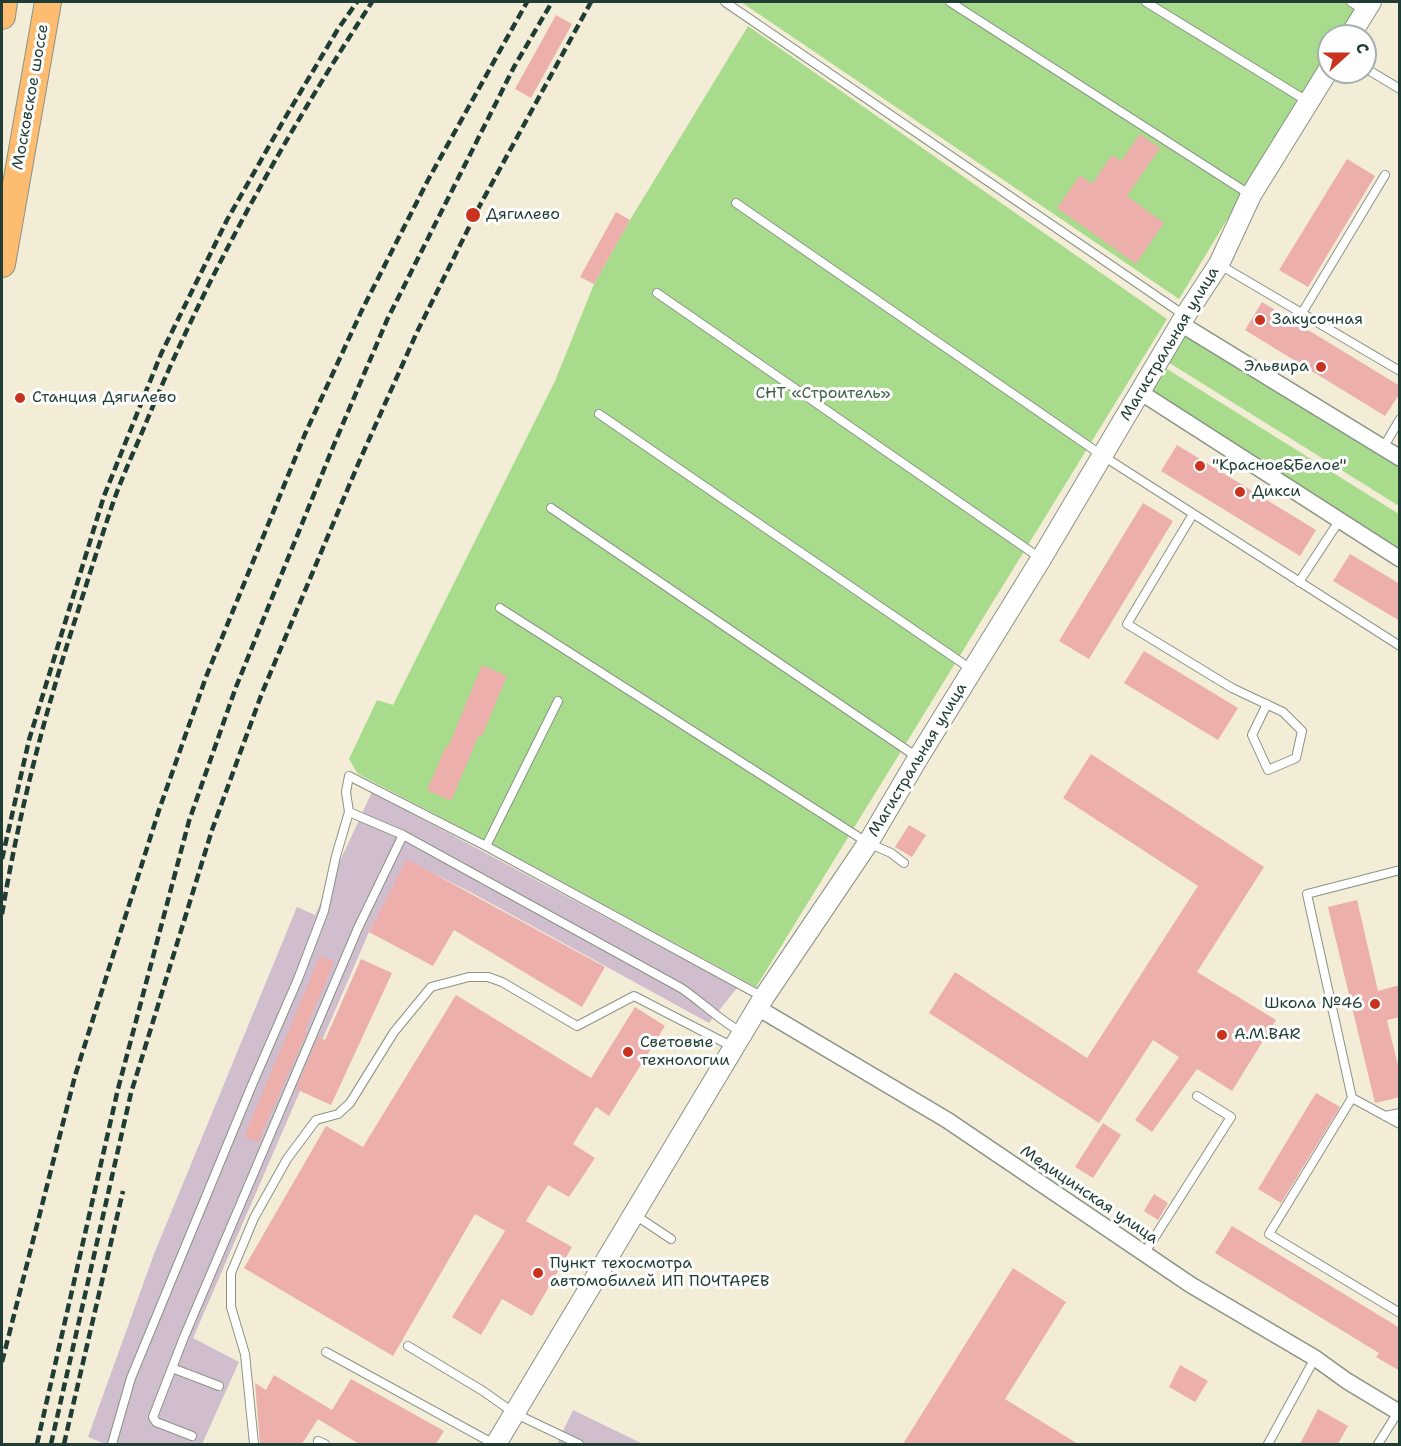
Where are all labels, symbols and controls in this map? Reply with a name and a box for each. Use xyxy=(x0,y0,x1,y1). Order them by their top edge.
street label: Московское шоссе xyxy=(9,23,53,171)
north arrow xyxy=(1317,24,1377,84)
text: С xyxy=(1351,40,1374,56)
place label: Дягилево xyxy=(486,205,560,225)
marker: Дягилево xyxy=(464,206,482,224)
street label: Магистральная улица xyxy=(1116,264,1224,424)
place label: Закусочная xyxy=(1272,310,1363,330)
marker: Закусочная xyxy=(1253,313,1267,327)
place label: Эльвира xyxy=(1244,357,1309,377)
marker: Эльвира xyxy=(1314,360,1328,374)
park label: СНТ «Строитель» xyxy=(756,384,890,404)
place label: Станция Дягилево xyxy=(32,388,176,408)
marker: Станция Дягилево xyxy=(13,391,27,405)
place label: "Красное&Белое" xyxy=(1212,456,1347,476)
marker: "Красное&Белое" xyxy=(1193,459,1207,473)
place label: Дикси xyxy=(1252,482,1301,502)
marker: Дикси xyxy=(1233,485,1247,499)
street label: Магистральная улица xyxy=(864,680,972,840)
place label: Школа №46 xyxy=(1264,994,1363,1014)
marker: Школа №46 xyxy=(1368,997,1382,1011)
place label: А.М.BAR xyxy=(1234,1025,1301,1045)
marker: А.М.BAR xyxy=(1215,1028,1229,1042)
place label: Световые технологии xyxy=(640,1033,730,1071)
marker: Световые технологии xyxy=(621,1045,635,1059)
street label: Медицинская улица xyxy=(1016,1142,1162,1248)
place label: Пункт техосмотра автомобилей ИП ПОЧТАРЕВ xyxy=(550,1254,769,1292)
marker: Пункт техосмотра автомобилей ИП ПОЧТАРЕВ xyxy=(531,1266,545,1280)

